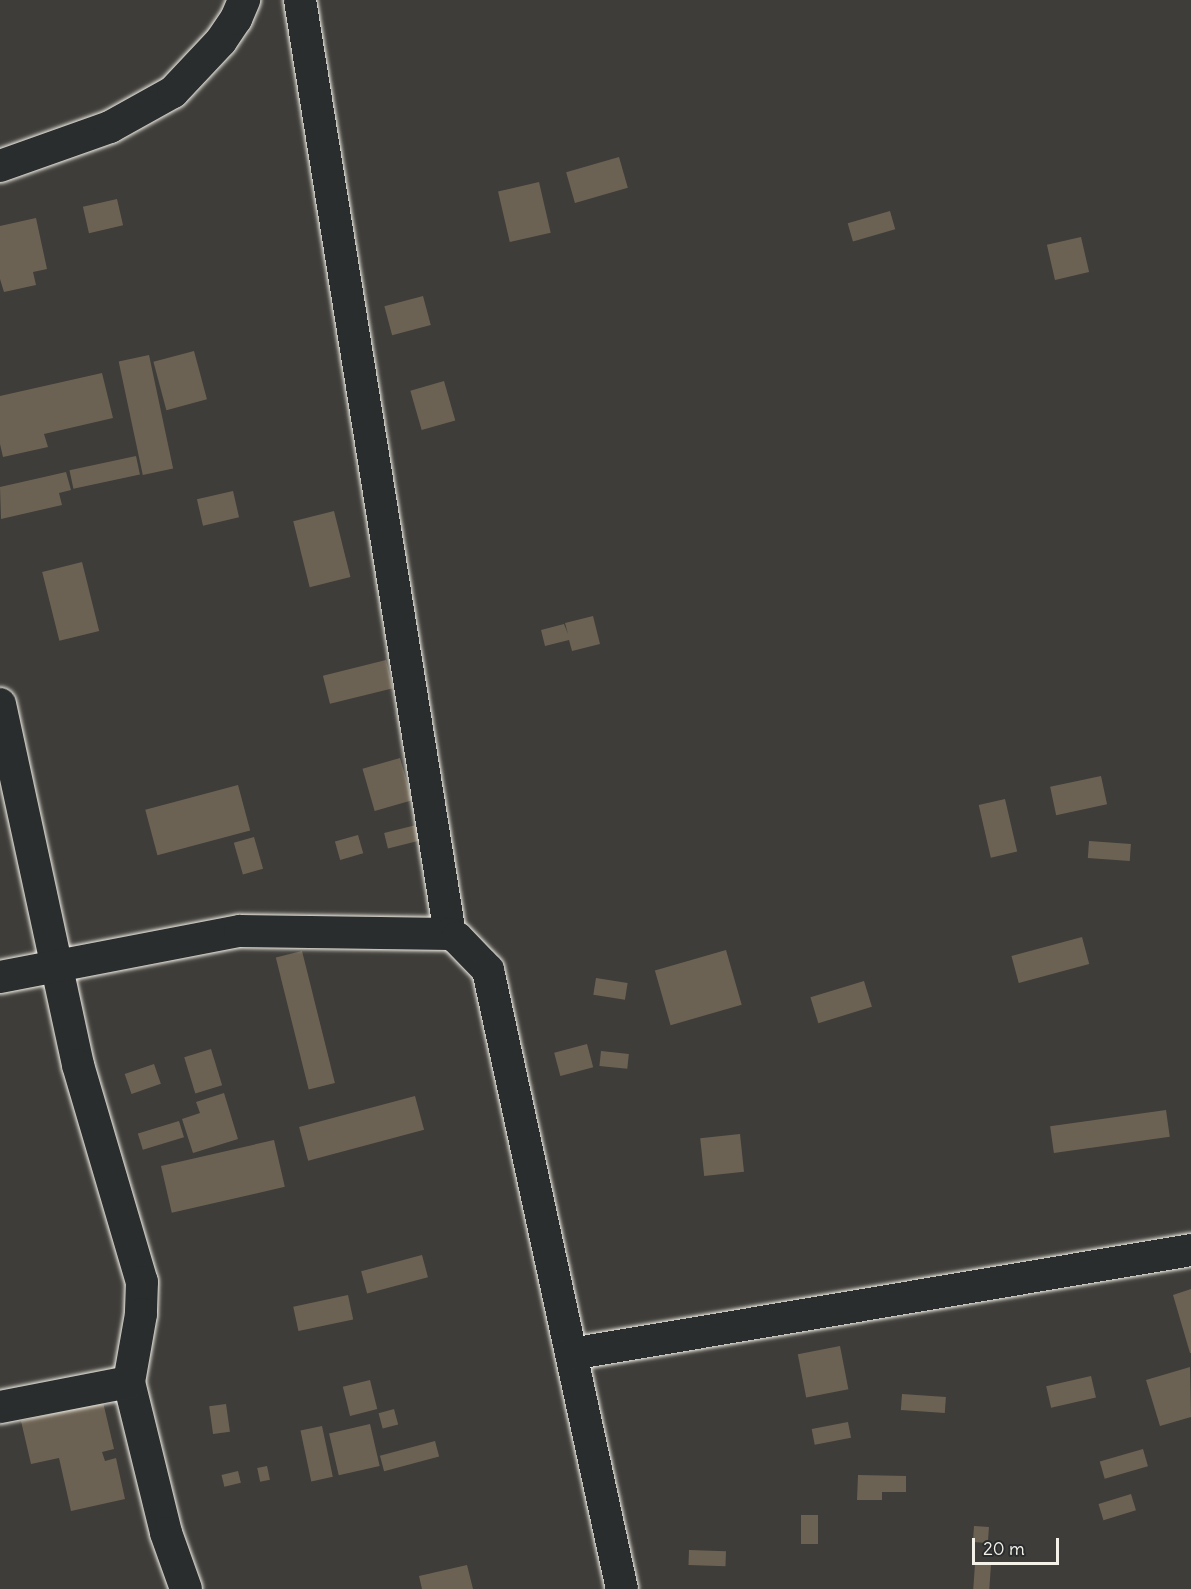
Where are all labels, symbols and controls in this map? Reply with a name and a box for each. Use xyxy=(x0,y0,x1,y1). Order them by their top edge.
scale bar xyxy=(975,1526,1062,1564)
text: 20 m xyxy=(983,1537,1025,1560)

